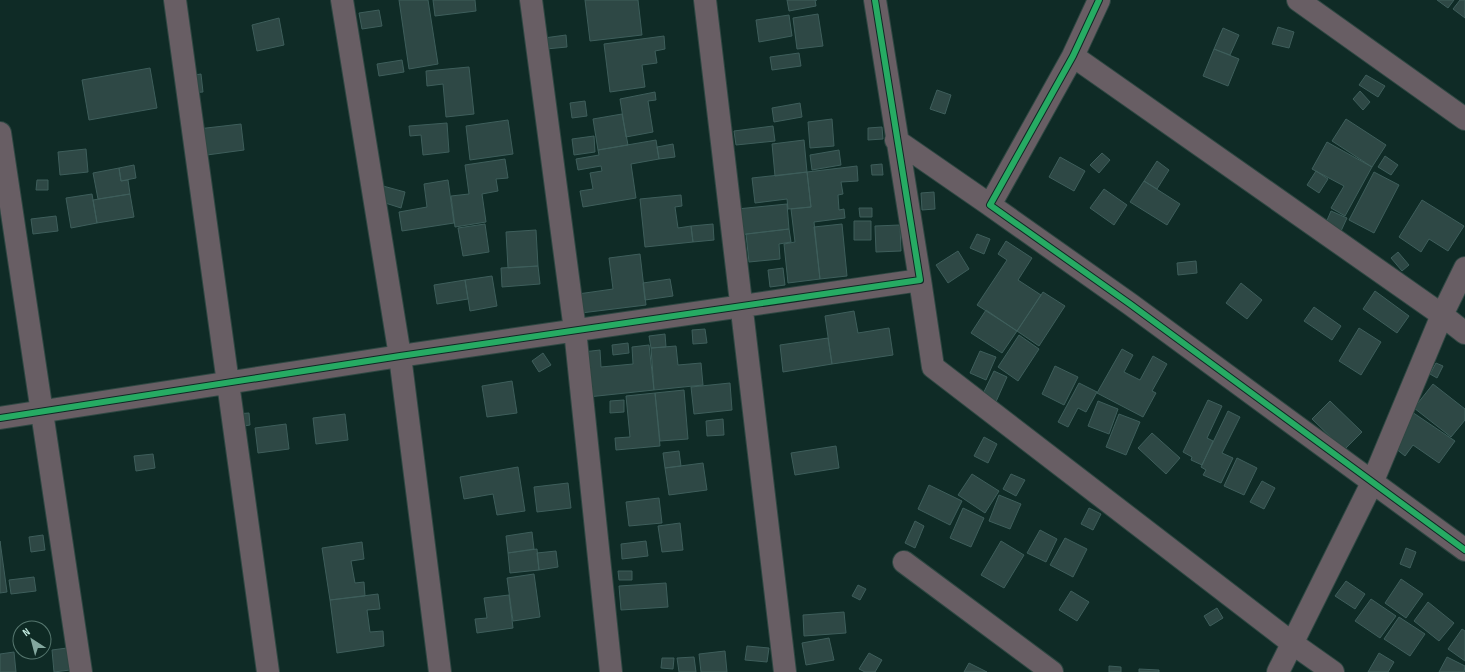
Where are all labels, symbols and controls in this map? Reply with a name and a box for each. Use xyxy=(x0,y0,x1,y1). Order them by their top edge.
north arrow xyxy=(12,620,52,660)
text: N xyxy=(20,625,33,639)

